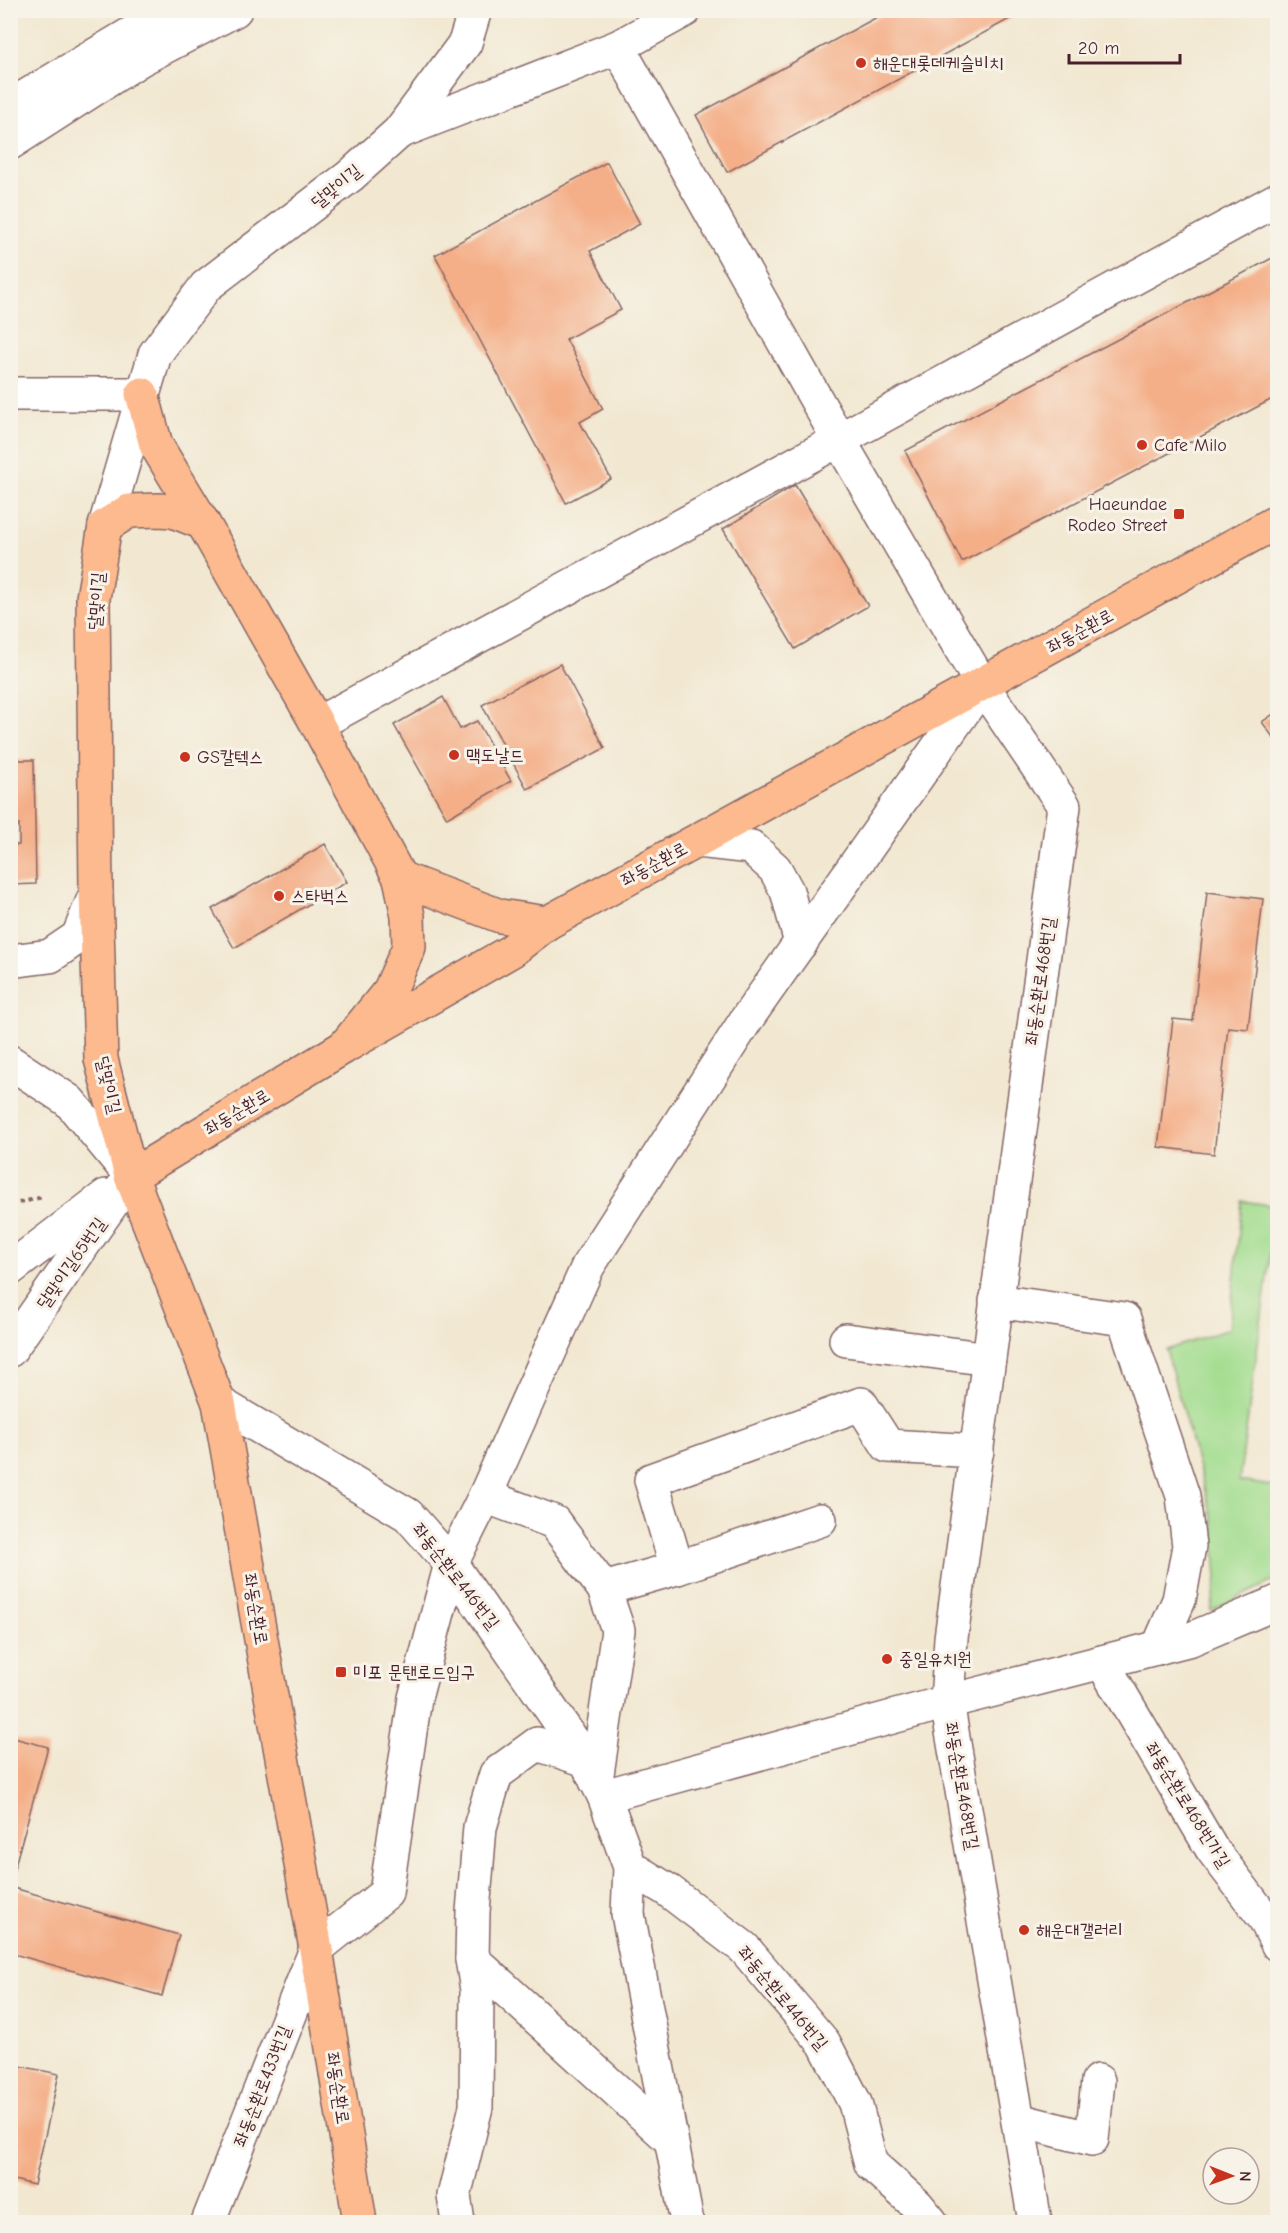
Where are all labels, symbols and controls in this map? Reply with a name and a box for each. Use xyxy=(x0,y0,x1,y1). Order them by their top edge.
scale bar xyxy=(1069,27,1180,65)
text: 20 m xyxy=(1078,38,1119,59)
place label: 해운대롯데케슬비치 xyxy=(873,53,1003,74)
marker: 해운대롯데케슬비치 xyxy=(854,56,868,70)
street label: 달맞이길 xyxy=(307,160,366,213)
place label: Cafe Milo xyxy=(1154,435,1227,456)
marker: Cafe Milo xyxy=(1135,438,1149,452)
place label: Haeundae Rodeo Street xyxy=(1068,494,1168,536)
marker: Haeundae Rodeo Street xyxy=(1172,507,1186,521)
street label: 달맞이길 xyxy=(84,571,109,631)
street label: 좌동순환로 xyxy=(1043,605,1117,658)
place label: 맥도날드 xyxy=(466,745,524,766)
place label: GS칼텍스 xyxy=(197,747,263,768)
marker: 맥도날드 xyxy=(447,748,461,762)
marker: GS칼텍스 xyxy=(178,750,192,764)
street label: 좌동순환로 xyxy=(617,838,691,891)
place label: 스타벅스 xyxy=(291,886,349,907)
marker: 스타벅스 xyxy=(272,889,286,903)
street label: 좌동순환로468번길 xyxy=(1021,915,1060,1046)
street label: 달맞이길 xyxy=(92,1055,125,1116)
street label: 좌동순환로 xyxy=(201,1085,274,1140)
street label: 달맞이길65번길 xyxy=(32,1213,111,1313)
street label: 좌동순환로446번길 xyxy=(408,1519,504,1634)
street label: 좌동순환로 xyxy=(239,1572,272,1647)
place label: 중일유치원 xyxy=(899,1649,971,1670)
marker: 중일유치원 xyxy=(880,1652,894,1666)
place label: 미포 문탠로드입구 xyxy=(353,1662,475,1683)
marker: 미포 문탠로드입구 xyxy=(334,1665,348,1679)
street label: 좌동순환로468번길 xyxy=(940,1721,983,1852)
street label: 좌동순환로468번가길 xyxy=(1141,1739,1235,1872)
place label: 해운대갤러리 xyxy=(1036,1920,1123,1941)
marker: 해운대갤러리 xyxy=(1017,1923,1031,1937)
street label: 좌동순환로446번길 xyxy=(733,1942,832,2055)
street label: 좌동순환로433번길 xyxy=(230,2022,295,2150)
street label: 좌동순환로 xyxy=(321,2051,354,2125)
north arrow xyxy=(1201,2146,1261,2206)
text: N xyxy=(1236,2171,1254,2182)

